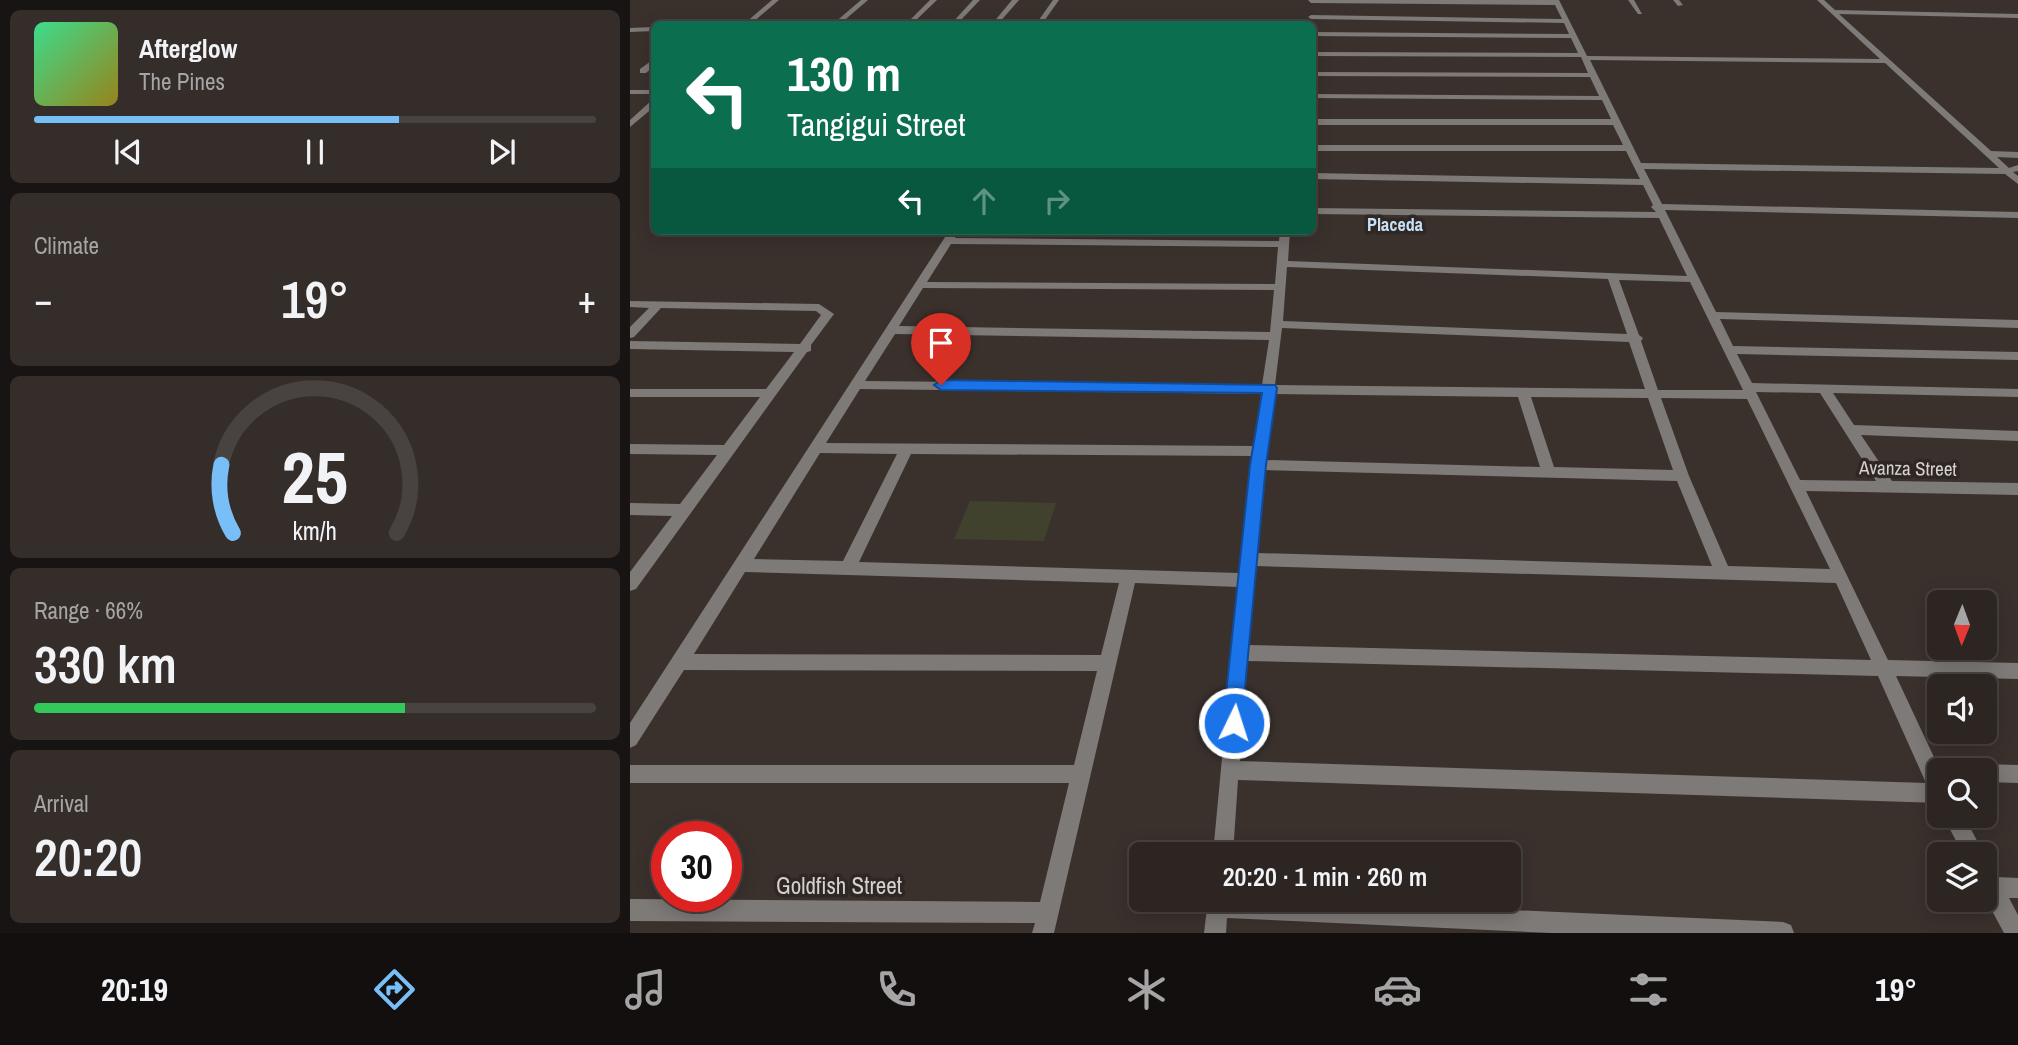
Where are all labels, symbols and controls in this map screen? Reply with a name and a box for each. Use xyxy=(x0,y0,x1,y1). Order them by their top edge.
text: Afterglow xyxy=(139,31,237,66)
text: 130 m xyxy=(787,40,901,106)
icon: left xyxy=(672,49,763,140)
text: The Pines xyxy=(139,66,225,97)
text: Tangigui Street xyxy=(787,103,966,146)
icon: previous xyxy=(109,133,147,171)
icon: pause xyxy=(296,133,334,171)
icon: next xyxy=(483,133,521,171)
icon: left xyxy=(892,182,930,220)
icon: ahead xyxy=(965,182,1003,220)
icon: right xyxy=(1038,182,1076,220)
district label: Placeda xyxy=(1367,212,1424,237)
text: Climate xyxy=(34,230,99,261)
text: 19° xyxy=(281,264,349,334)
text: − xyxy=(34,274,52,325)
text: + xyxy=(578,274,596,325)
pin xyxy=(911,313,971,385)
icon: arrive xyxy=(922,324,960,362)
text: 25 xyxy=(282,428,348,526)
street label: Avanza Street xyxy=(1858,454,1958,482)
text: km/h xyxy=(293,513,337,547)
north arrow xyxy=(1927,590,1997,660)
map controls xyxy=(1927,590,1997,912)
text: Range · 66% xyxy=(34,595,143,626)
text: 330 km xyxy=(34,629,177,699)
button: sound xyxy=(1927,674,1997,744)
position arrow xyxy=(1197,686,1271,760)
button: search xyxy=(1927,758,1997,828)
text: Arrival xyxy=(34,788,89,819)
speed limit sign: 30 xyxy=(651,821,742,912)
text: 20:20 xyxy=(34,822,142,892)
button: layers xyxy=(1927,842,1997,912)
text: 20:20 · 1 min · 260 m xyxy=(1223,859,1427,894)
street label: Goldfish Street xyxy=(776,870,902,901)
icon: directions xyxy=(370,965,419,1014)
icon: music xyxy=(621,965,670,1014)
icon: phone xyxy=(872,965,921,1014)
icon: climate xyxy=(1122,965,1171,1014)
icon: car xyxy=(1373,965,1422,1014)
icon: filters xyxy=(1624,965,1673,1014)
text: 20:19 xyxy=(101,968,168,1011)
text: 19° xyxy=(1875,968,1917,1011)

